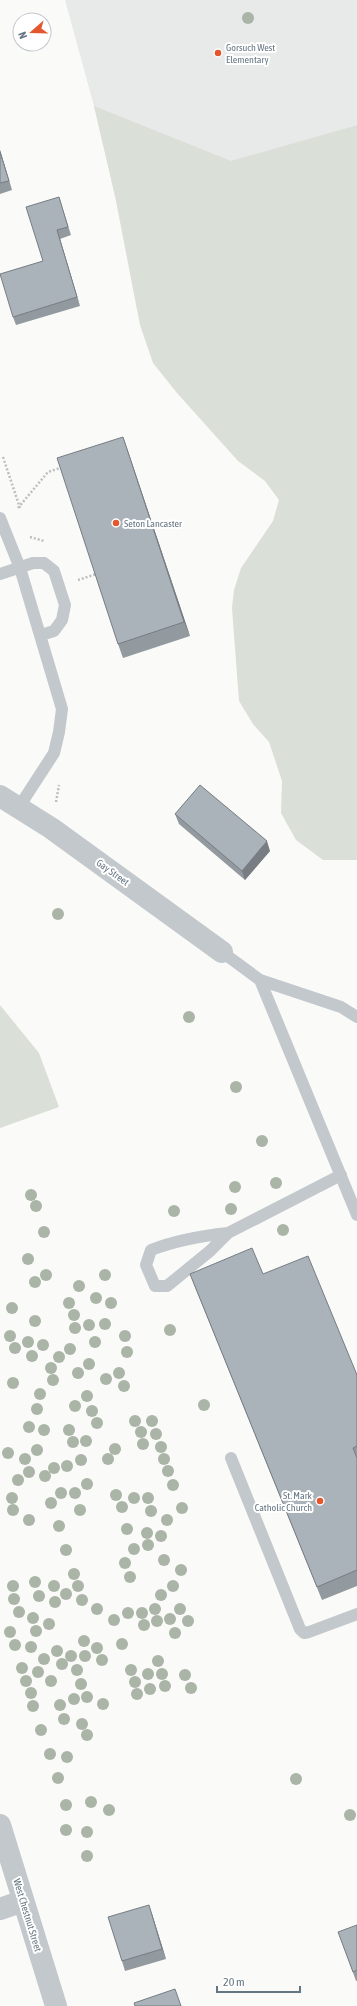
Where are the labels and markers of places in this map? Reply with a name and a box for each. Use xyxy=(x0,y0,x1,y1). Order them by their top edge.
place label: Gorsuch West Elementary xyxy=(226,42,275,65)
marker: Gorsuch West Elementary xyxy=(213,48,223,58)
marker: Seton Lancaster xyxy=(111,518,121,528)
place label: Seton Lancaster xyxy=(124,518,183,529)
place label: St. Mark Catholic Church xyxy=(255,1490,313,1513)
marker: St. Mark Catholic Church xyxy=(315,1496,325,1506)

